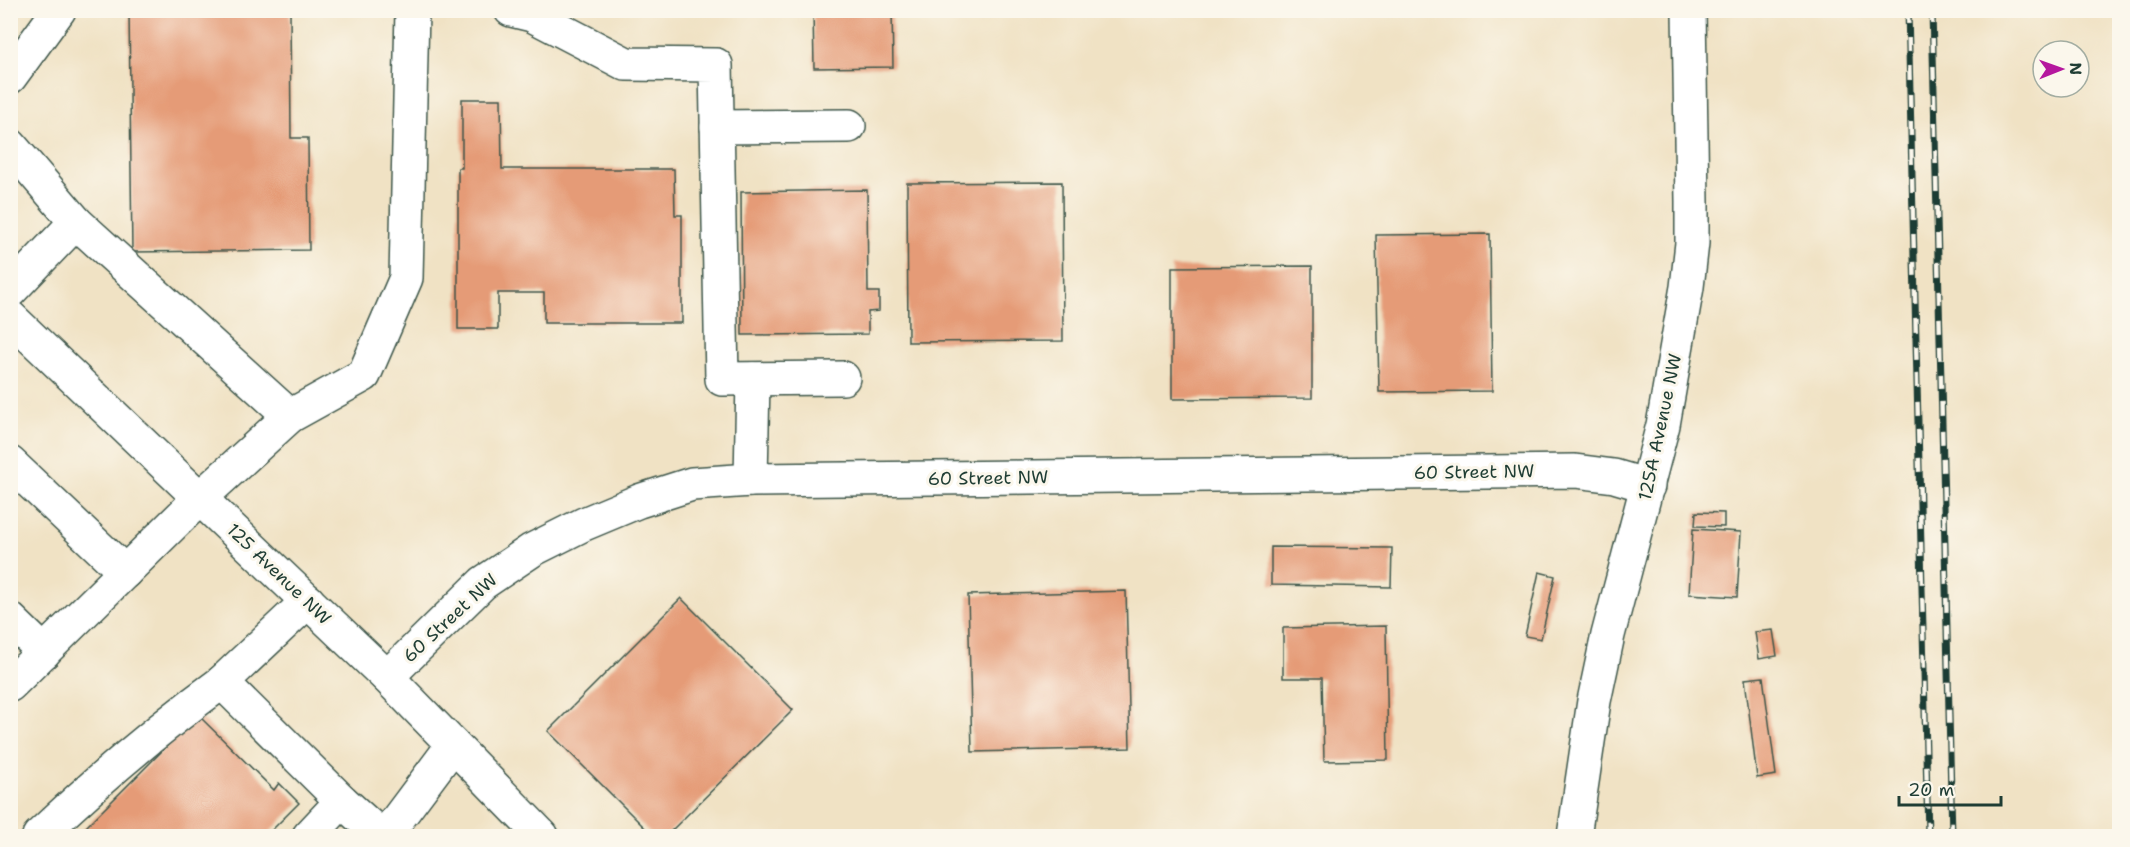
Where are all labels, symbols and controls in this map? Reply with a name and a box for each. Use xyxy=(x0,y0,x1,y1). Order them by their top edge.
north arrow xyxy=(2031,39,2091,99)
text: N xyxy=(2065,62,2086,75)
street label: 125A Avenue NW xyxy=(1633,351,1687,503)
street label: 60 Street NW xyxy=(1413,459,1535,485)
street label: 60 Street NW xyxy=(927,465,1049,491)
street label: 125 Avenue NW xyxy=(222,518,336,630)
street label: 60 Street NW xyxy=(398,568,502,668)
scale bar xyxy=(1899,769,2001,807)
text: 20 m xyxy=(1908,778,1954,802)

